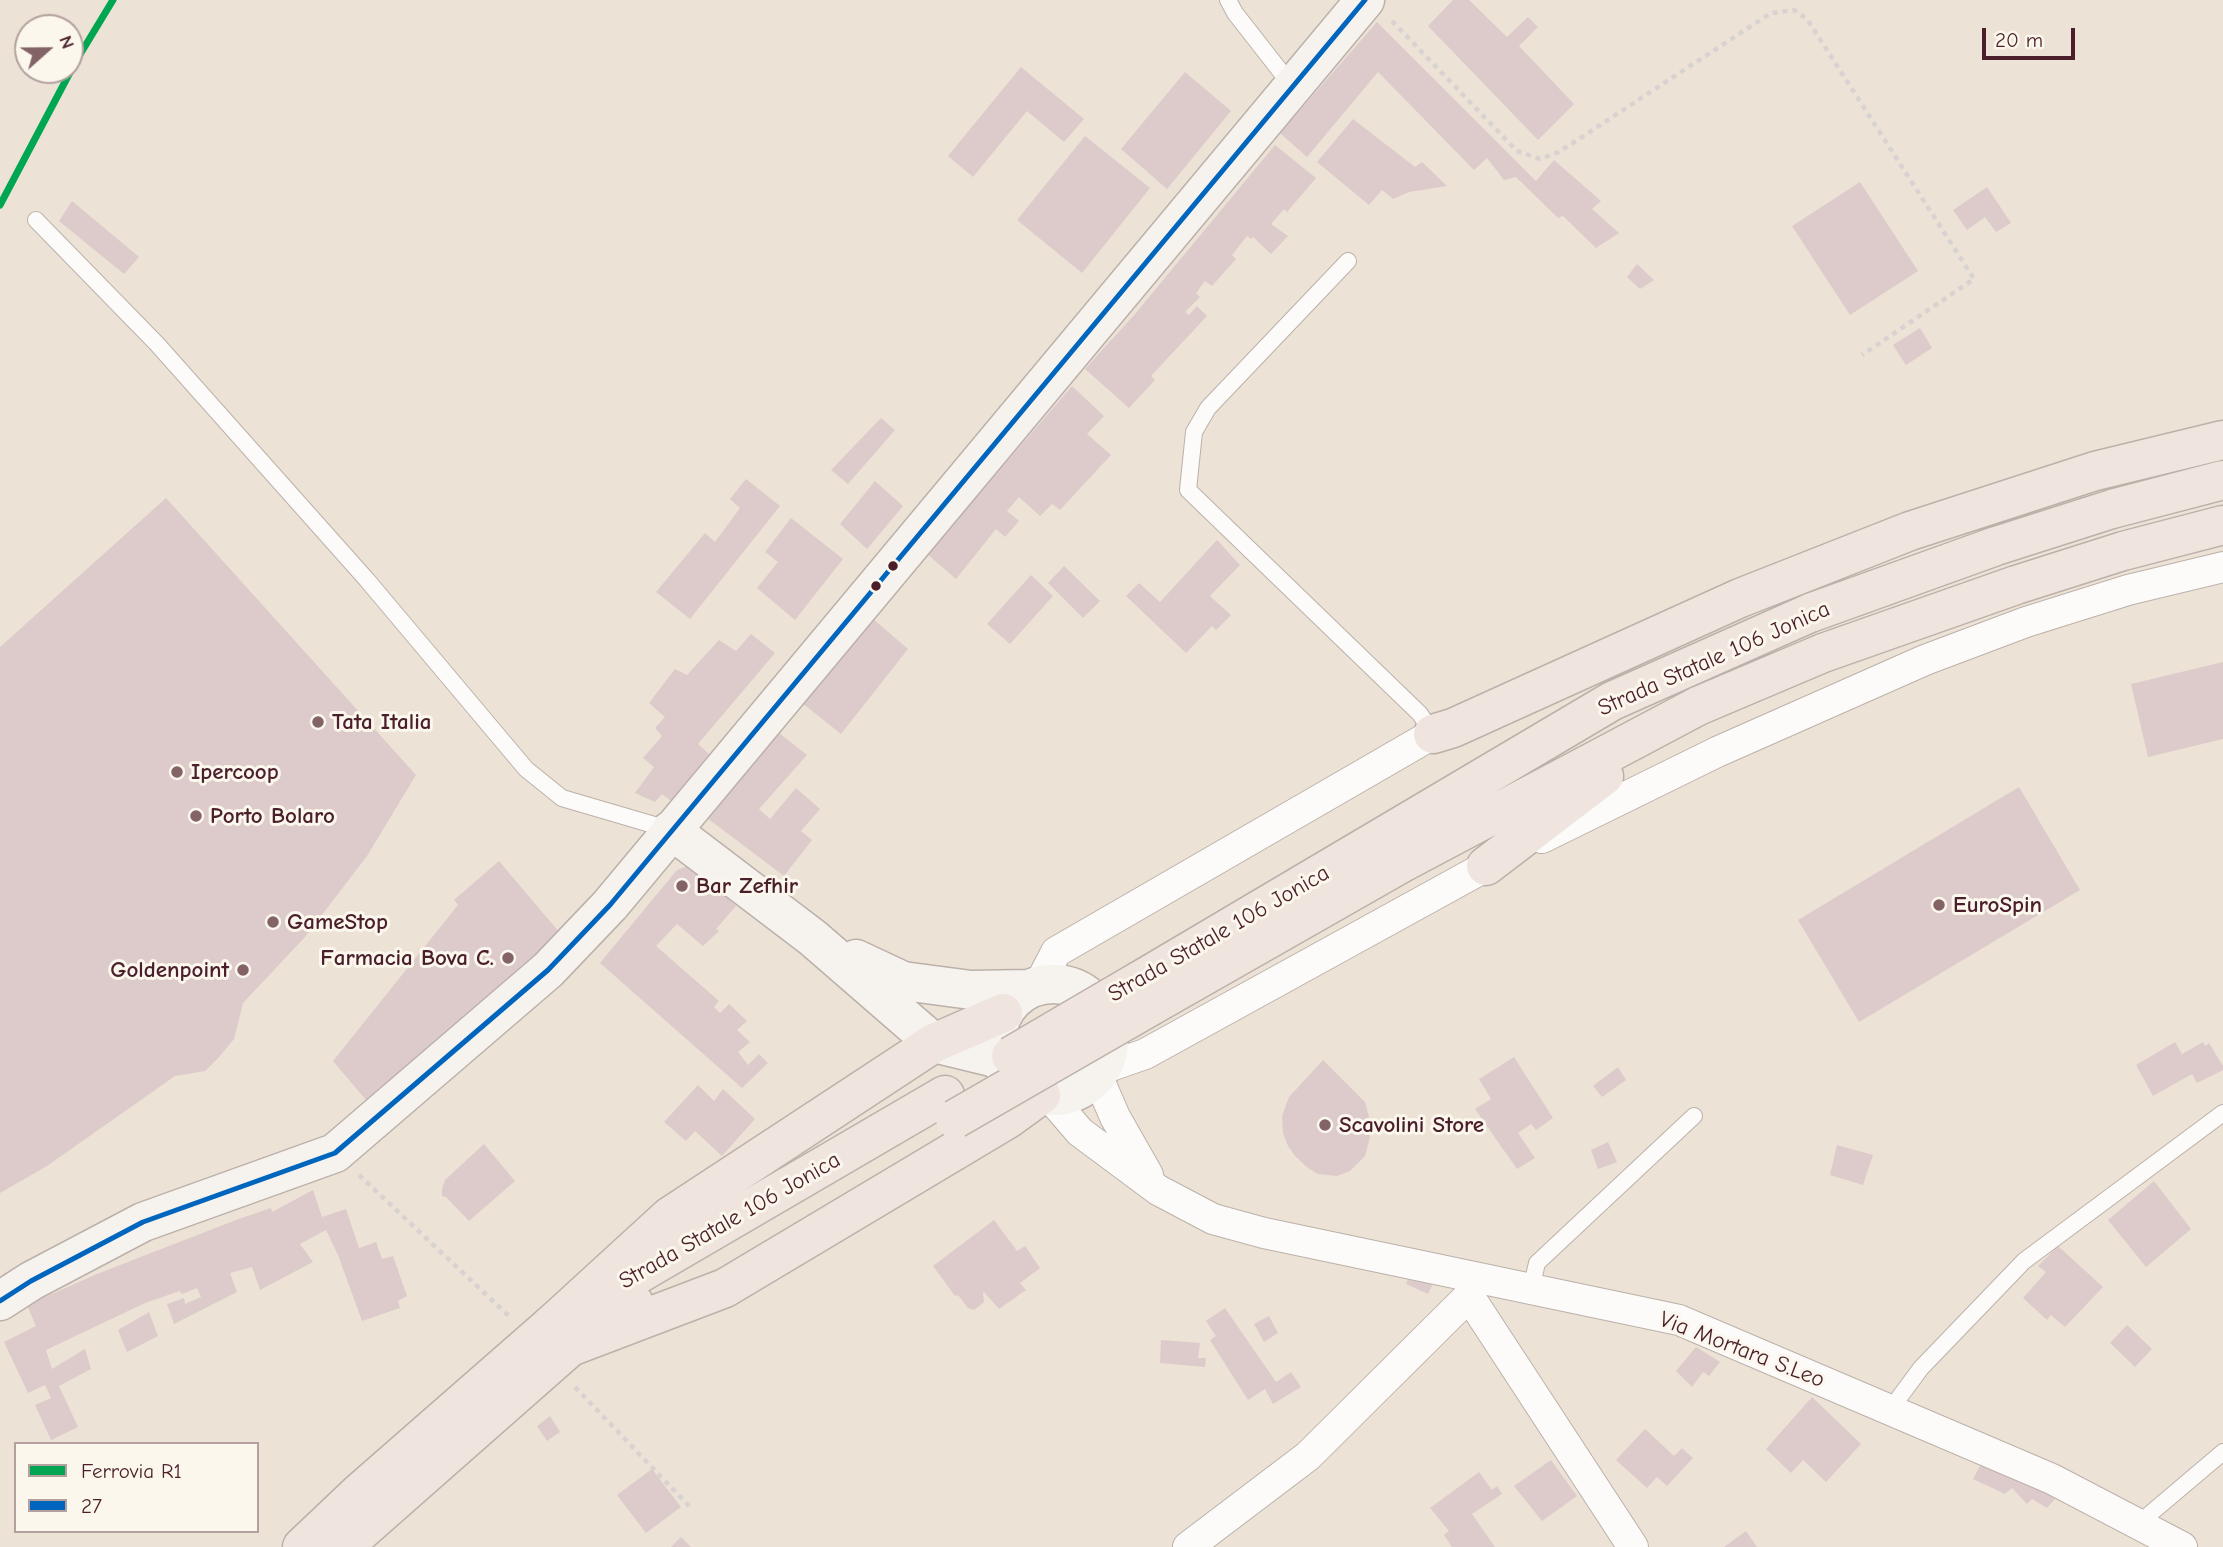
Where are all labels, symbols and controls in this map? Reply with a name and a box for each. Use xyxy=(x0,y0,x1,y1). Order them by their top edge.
north arrow xyxy=(14,14,84,84)
scale bar xyxy=(1985,14,2078,58)
text: 20 m xyxy=(1995,28,2043,52)
text: N xyxy=(54,32,79,52)
unlabelled marker xyxy=(886,559,900,573)
unlabelled marker xyxy=(869,579,883,593)
street label: Strada Statale 106 Jonica xyxy=(1594,595,1834,723)
place label: Tata Italia xyxy=(332,708,431,736)
marker: Tata Italia xyxy=(310,714,326,730)
place label: Ipercoop xyxy=(191,758,279,786)
marker: Ipercoop xyxy=(169,764,185,780)
place label: Porto Bolaro xyxy=(210,802,335,830)
marker: Porto Bolaro xyxy=(188,808,204,824)
street label: Strada Statale 106 Jonica xyxy=(1103,859,1335,1009)
place label: Bar Zefhir xyxy=(696,872,798,900)
marker: Bar Zefhir xyxy=(674,878,690,894)
place label: EuroSpin xyxy=(1953,891,2042,919)
marker: EuroSpin xyxy=(1931,897,1947,913)
place label: GameStop xyxy=(287,908,388,936)
marker: GameStop xyxy=(265,914,281,930)
place label: Farmacia Bova C. xyxy=(320,944,494,972)
marker: Farmacia Bova C. xyxy=(500,950,516,966)
place label: Goldenpoint xyxy=(110,956,229,984)
marker: Goldenpoint xyxy=(235,962,251,978)
place label: Scavolini Store xyxy=(1339,1111,1484,1139)
marker: Scavolini Store xyxy=(1317,1117,1333,1133)
street label: Strada Statale 106 Jonica xyxy=(614,1146,846,1296)
street label: Via Mortara S.Leo xyxy=(1656,1306,1828,1394)
legend xyxy=(14,1442,259,1533)
text: Ferrovia R1 xyxy=(81,1459,182,1483)
text: 27 xyxy=(81,1494,102,1518)

